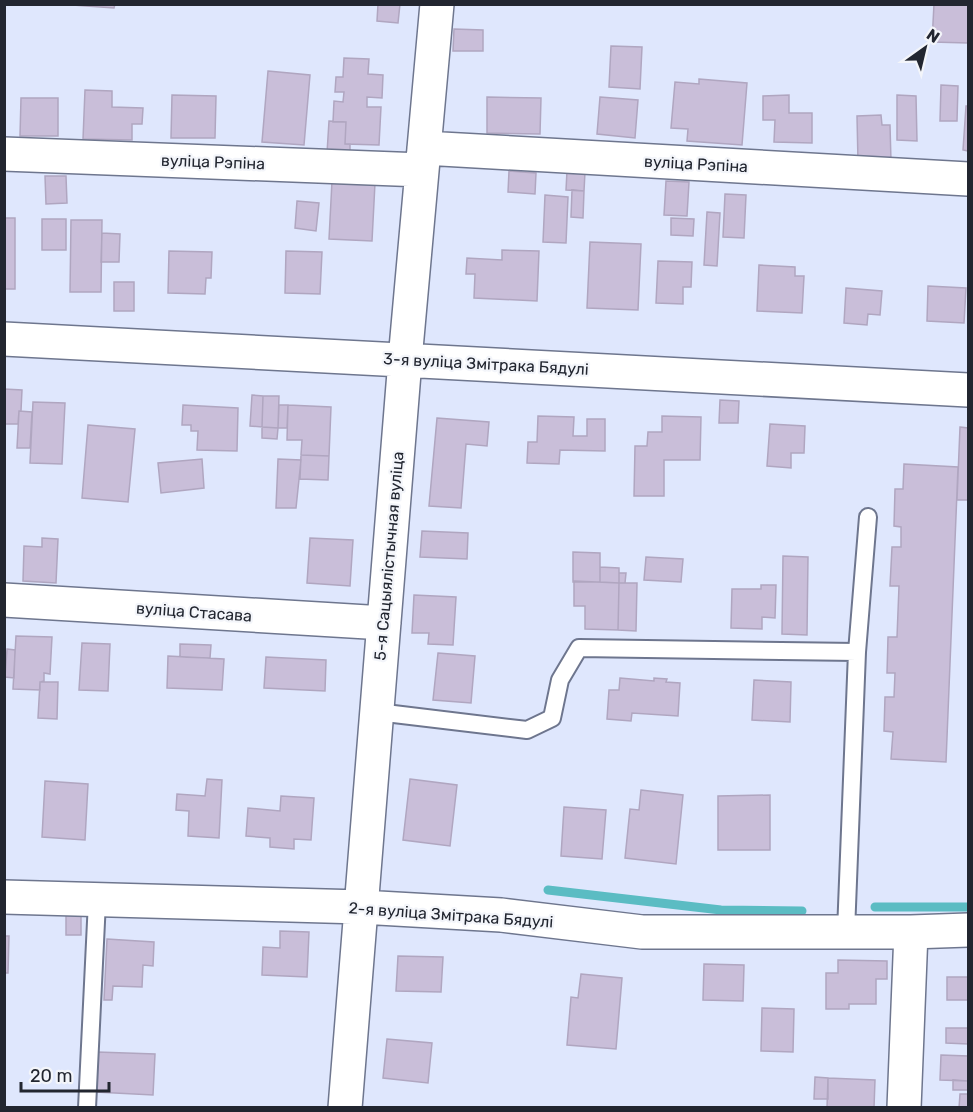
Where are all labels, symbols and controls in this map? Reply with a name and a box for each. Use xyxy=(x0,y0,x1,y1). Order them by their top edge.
north arrow xyxy=(895,18,955,78)
text: N xyxy=(923,25,943,47)
street label: вуліца Рэпіна xyxy=(161,151,265,173)
street label: вуліца Рэпіна xyxy=(644,152,748,176)
street label: 3-я вуліца Змітрака Бядулі xyxy=(383,349,589,379)
street label: 5-я Сацыялістычная вуліца xyxy=(370,451,408,661)
street label: вуліца Стасава xyxy=(135,598,253,626)
street label: 2-я вуліца Змітрака Бядулі xyxy=(348,898,554,932)
scale bar xyxy=(21,1055,110,1093)
text: 20 m xyxy=(30,1065,72,1087)

